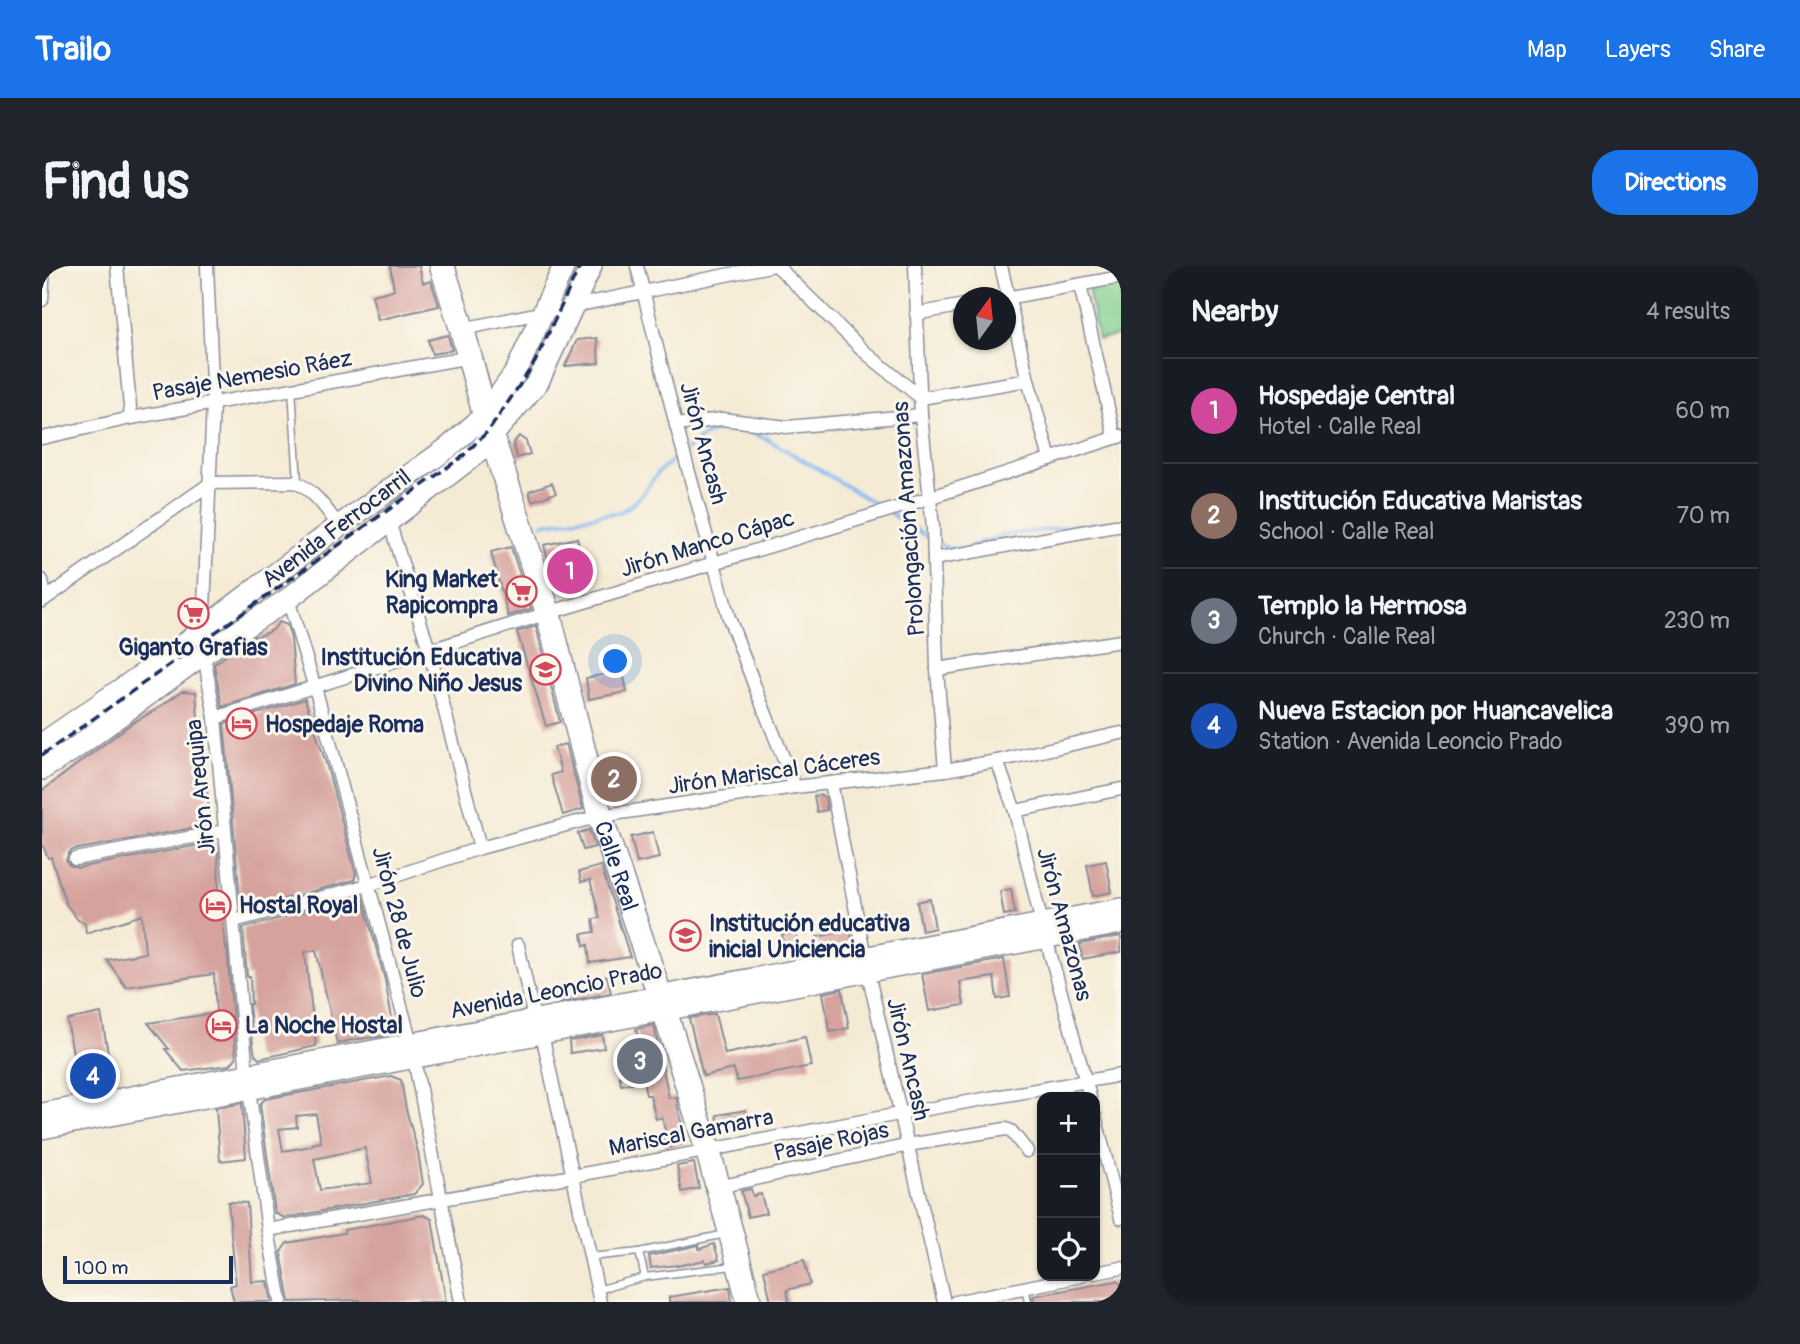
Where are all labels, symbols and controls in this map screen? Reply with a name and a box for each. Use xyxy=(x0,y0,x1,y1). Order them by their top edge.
text: Trailo xyxy=(35,29,111,70)
text: Map xyxy=(1527,35,1567,64)
text: Layers xyxy=(1605,35,1671,64)
text: Share xyxy=(1709,35,1765,64)
button: Directions xyxy=(1592,150,1758,215)
text: Find us xyxy=(42,152,189,213)
north arrow xyxy=(953,287,1016,350)
text: Nearby xyxy=(1191,293,1278,330)
text: 4 results xyxy=(1646,297,1730,326)
street label: Pasaje Nemesio Ráez xyxy=(150,344,354,407)
street label: Jirón Ancash xyxy=(673,379,734,507)
text: Hospedaje Central xyxy=(1258,380,1455,412)
text: 1 xyxy=(1210,396,1219,425)
text: 60 m xyxy=(1675,396,1730,425)
street label: Prolongación Amazonas xyxy=(886,401,931,637)
text: Hotel · Calle Real xyxy=(1258,412,1421,441)
street label: Avenida Ferrocarril xyxy=(256,463,417,594)
text: Institución Educativa Maristas xyxy=(1258,485,1582,517)
text: 2 xyxy=(1208,501,1220,530)
text: 70 m xyxy=(1677,501,1730,530)
street label: Jirón Manco Cápac xyxy=(617,503,798,584)
text: School · Calle Real xyxy=(1258,517,1434,546)
pin: 1 xyxy=(547,545,593,597)
place label: King Market Rapicompra xyxy=(385,565,499,620)
supermarket icon: King Market Rapicompra xyxy=(504,575,538,609)
text: Templo la Hermosa xyxy=(1258,590,1467,622)
supermarket icon: Giganto Grafias xyxy=(176,596,210,630)
text: 3 xyxy=(1208,606,1220,635)
text: 230 m xyxy=(1664,606,1730,635)
text: Church · Calle Real xyxy=(1258,622,1436,651)
place label: Giganto Grafias xyxy=(119,633,268,662)
place label: Institución Educativa Divino Niño Jesus xyxy=(321,643,523,698)
your location xyxy=(598,644,632,678)
school or university icon: Institución Educativa Divino Niño Jesus xyxy=(528,653,562,687)
text: Nueva Estacion por Huancavelica xyxy=(1258,695,1613,727)
hotel icon: Hospedaje Roma xyxy=(225,707,259,741)
place label: Hospedaje Roma xyxy=(265,710,424,739)
text: 4 xyxy=(1207,711,1221,740)
text: 390 m xyxy=(1664,711,1730,740)
street label: Jirón Arequipa xyxy=(179,718,222,856)
text: Station · Avenida Leoncio Prado xyxy=(1258,727,1562,756)
street label: Jirón Mariscal Cáceres xyxy=(666,742,882,801)
pin: 2 xyxy=(591,753,637,805)
street label: Calle Real xyxy=(588,817,645,915)
street label: Jirón 28 de Julio xyxy=(365,843,434,1001)
street label: Jirón Amazonas xyxy=(1030,844,1099,1004)
hotel icon: Hostal Royal xyxy=(199,888,233,922)
place label: Hostal Royal xyxy=(239,891,358,920)
place label: Institución educativa inicial Uniciencia xyxy=(709,909,910,964)
school or university icon: Institución educativa inicial Uniciencia xyxy=(669,919,703,953)
street label: Avenida Leoncio Prado xyxy=(447,956,665,1025)
street label: Jirón Ancash xyxy=(880,995,937,1123)
hotel icon: La Noche Hostal xyxy=(205,1008,239,1042)
place label: La Noche Hostal xyxy=(245,1011,403,1040)
pin: 3 xyxy=(617,1035,663,1087)
pin: 4 xyxy=(70,1050,116,1102)
map controls xyxy=(1037,1092,1100,1281)
button: + xyxy=(1037,1092,1100,1155)
street label: Mariscal Gamarra xyxy=(606,1102,776,1163)
street label: Pasaje Rojas xyxy=(771,1115,891,1168)
button: − xyxy=(1037,1155,1100,1218)
button: locate xyxy=(1037,1218,1100,1281)
scale bar xyxy=(63,1253,233,1285)
text: 100 m xyxy=(74,1256,128,1280)

